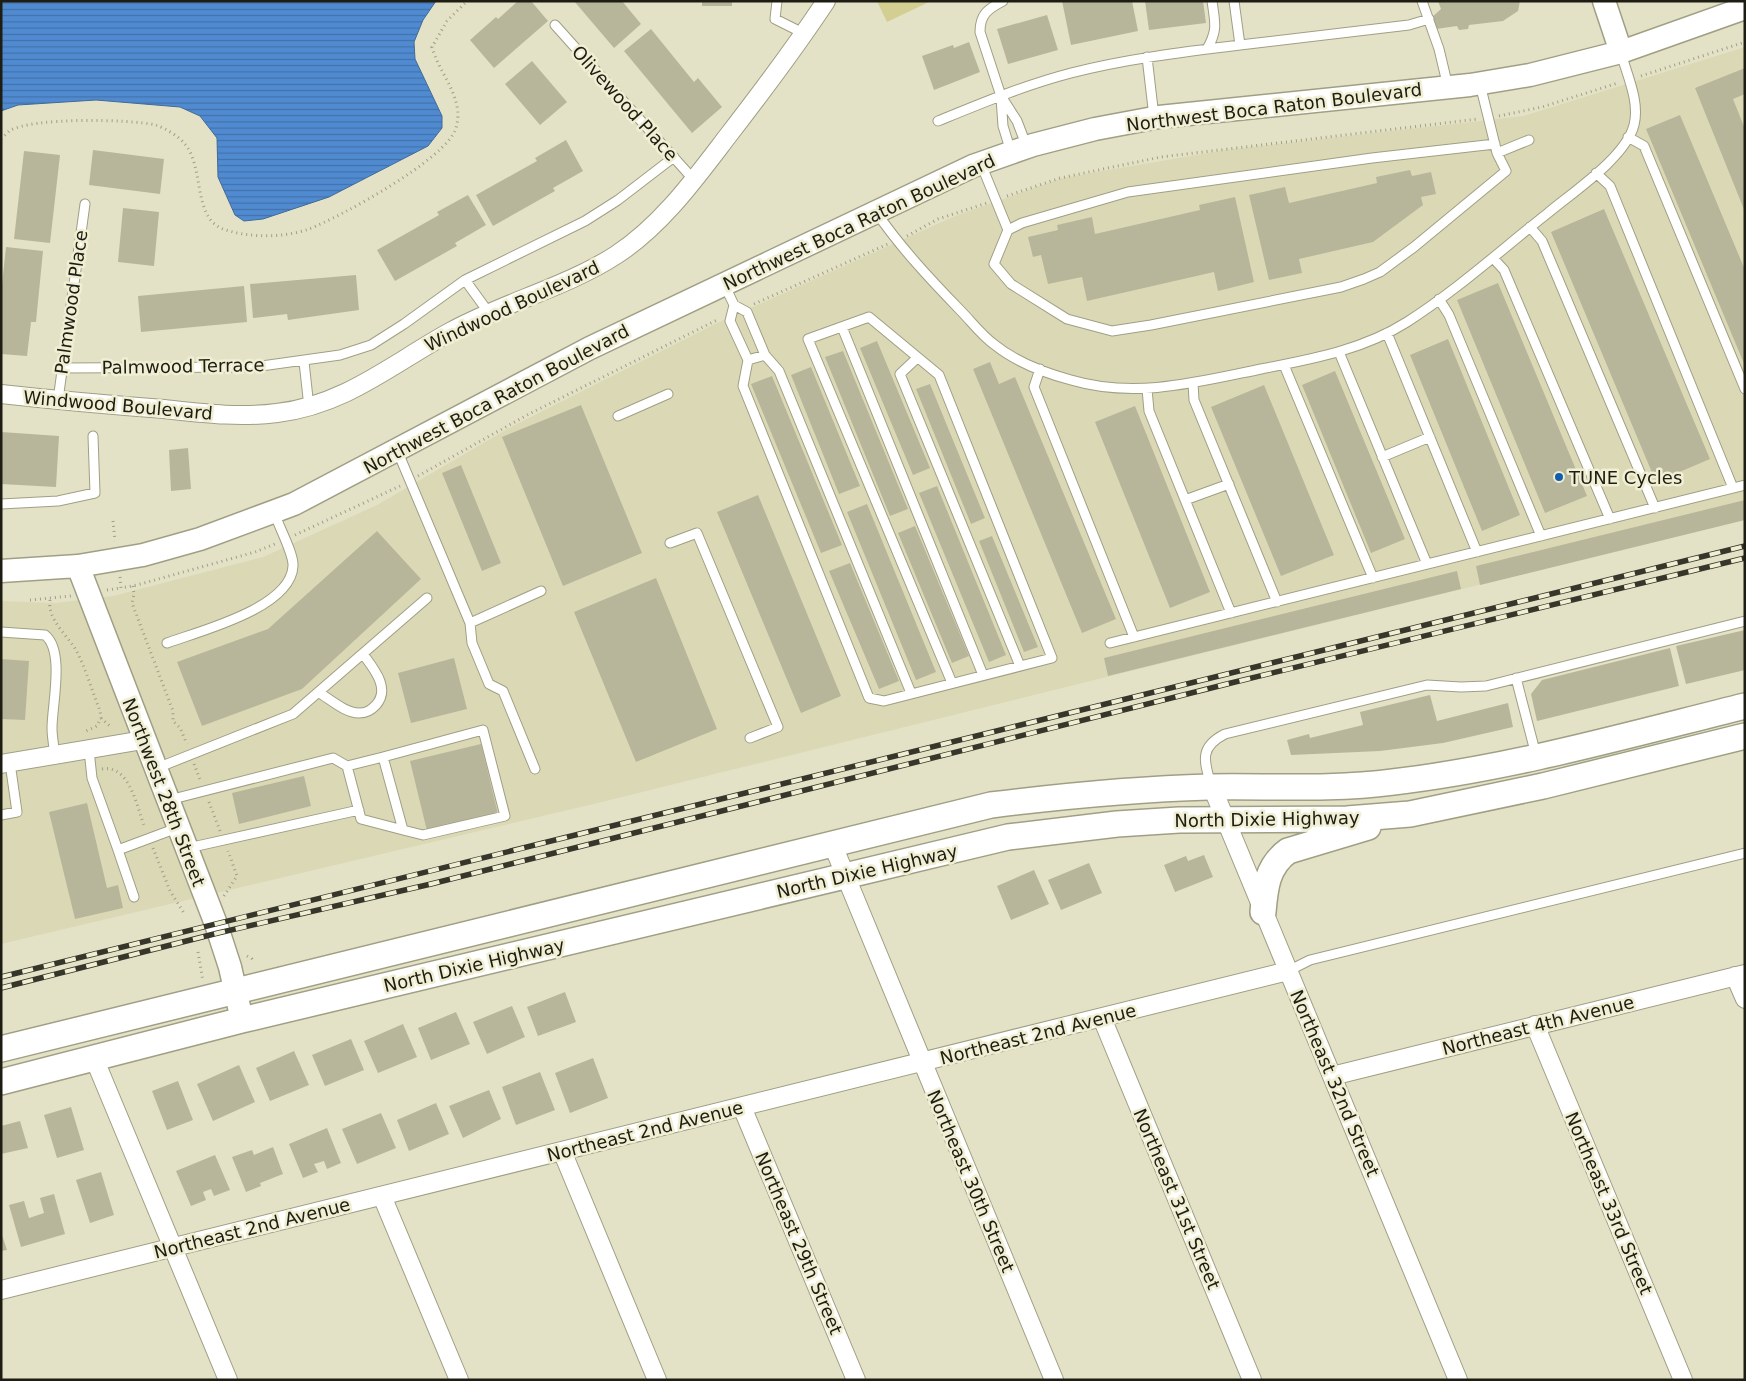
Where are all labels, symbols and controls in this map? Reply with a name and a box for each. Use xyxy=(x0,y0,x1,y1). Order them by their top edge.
street label: Olivewood Place xyxy=(568,41,682,165)
street label: Northwest Boca Raton Boulevard xyxy=(1125,78,1423,136)
street label: Northwest Boca Raton Boulevard xyxy=(720,150,998,294)
street label: Palmwood Place xyxy=(50,229,92,375)
street label: Windwood Boulevard xyxy=(421,256,603,356)
street label: Northwest Boca Raton Boulevard xyxy=(360,320,632,478)
street label: Palmwood Terrace xyxy=(101,354,265,378)
street label: Windwood Boulevard xyxy=(22,386,214,424)
place label: TUNE Cycles xyxy=(1568,467,1682,488)
marker: TUNE Cycles xyxy=(1553,471,1565,483)
street label: Northwest 28th Street xyxy=(118,695,210,889)
street label: North Dixie Highway xyxy=(1174,807,1360,831)
street label: North Dixie Highway xyxy=(774,840,960,902)
street label: North Dixie Highway xyxy=(381,934,567,996)
street label: Northeast 32nd Street xyxy=(1286,986,1384,1180)
street label: Northeast 4th Avenue xyxy=(1440,991,1636,1059)
street label: Northeast 2nd Avenue xyxy=(938,999,1138,1069)
street label: Northeast 30th Street xyxy=(923,1087,1019,1275)
street label: Northeast 2nd Avenue xyxy=(545,1096,745,1166)
street label: Northeast 31st Street xyxy=(1129,1105,1225,1293)
street label: Northeast 33rd Street xyxy=(1561,1108,1657,1298)
street label: Northeast 29th Street xyxy=(751,1149,847,1337)
street label: Northeast 2nd Avenue xyxy=(152,1193,352,1263)

